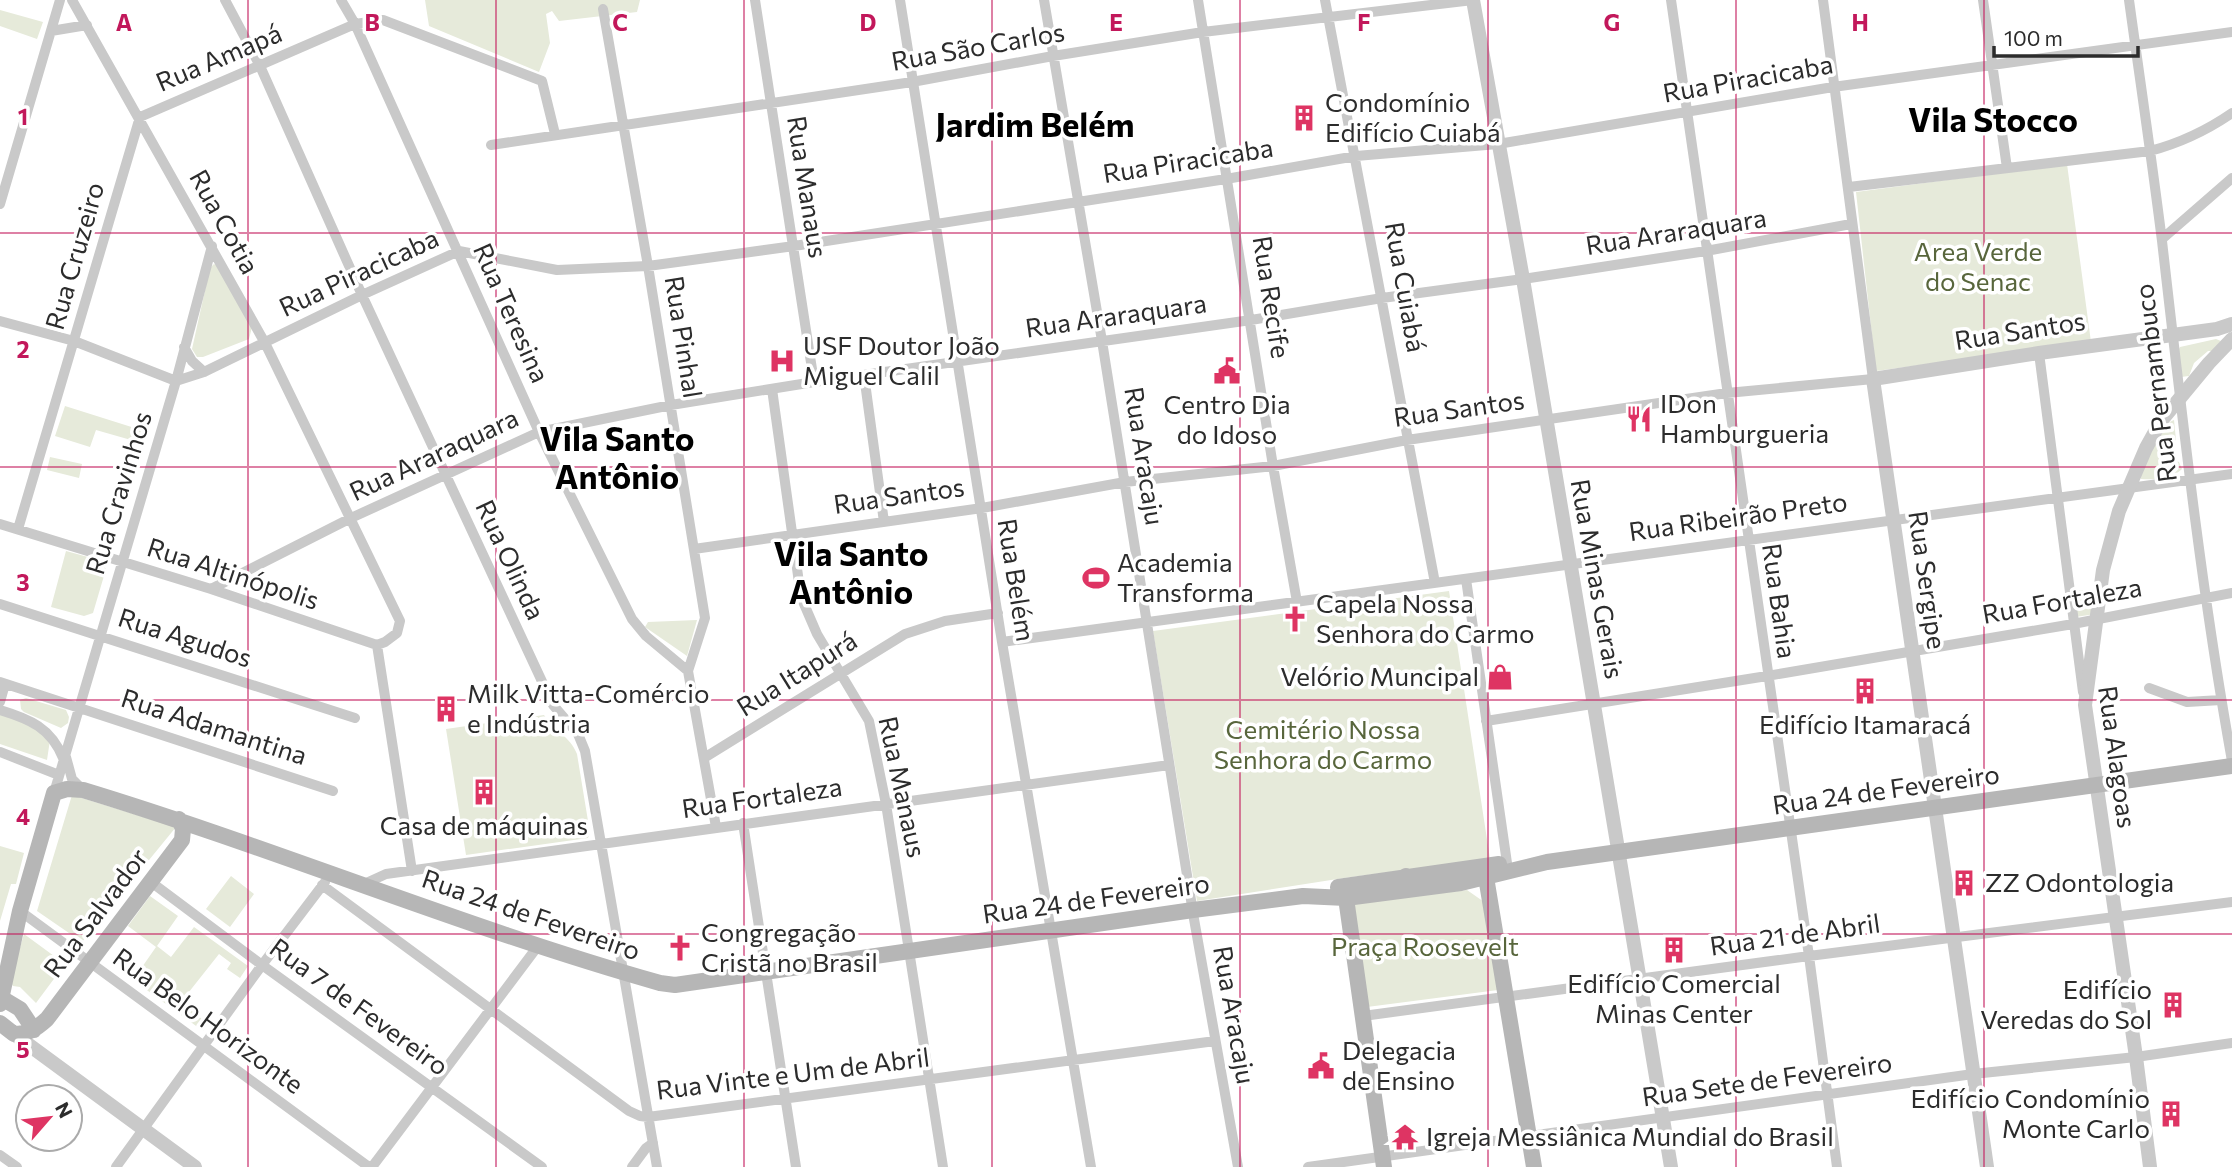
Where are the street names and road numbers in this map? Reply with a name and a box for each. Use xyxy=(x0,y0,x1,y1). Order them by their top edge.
street label: Rua São Carlos xyxy=(889,15,1067,76)
street label: Rua Amapá xyxy=(151,16,286,97)
street label: Rua Piracicaba xyxy=(1660,47,1835,108)
street label: Rua Manaus xyxy=(782,113,835,260)
street label: Rua Piracicaba xyxy=(1100,131,1275,188)
street label: Rua Cotia xyxy=(184,164,267,279)
street label: Rua Cruzeiro xyxy=(38,178,109,333)
street label: Rua Araraquara xyxy=(1583,201,1768,260)
street label: Rua Cuiabá xyxy=(1380,219,1433,354)
street label: Rua Piracicaba xyxy=(274,221,443,322)
street label: Rua Recife xyxy=(1248,233,1297,360)
street label: Rua Teresina xyxy=(468,238,557,387)
street label: Rua Pinhal xyxy=(660,273,709,400)
street label: Rua Pernambuco xyxy=(2127,282,2182,484)
street label: Rua Araraquara xyxy=(1023,286,1208,343)
street label: Rua Santos xyxy=(1952,304,2087,355)
street label: Rua Santos xyxy=(1391,383,1526,432)
street label: Rua Aracaju xyxy=(1119,384,1172,527)
street label: Rua Araraquara xyxy=(344,401,523,506)
street label: Rua Cravinhos xyxy=(78,407,157,578)
street label: Rua Santos xyxy=(831,470,966,519)
street label: Rua Minas Gerais xyxy=(1566,476,1631,681)
street label: Rua Ribeirão Preto xyxy=(1627,485,1849,546)
street label: Rua Olinda xyxy=(470,495,553,624)
street label: Rua Sergipe xyxy=(1903,509,1954,651)
street label: Rua Belém xyxy=(992,516,1042,643)
street label: Rua Altinópolis xyxy=(144,530,323,615)
street label: Rua Bahia xyxy=(1757,541,1804,660)
street label: Rua Fortaleza xyxy=(1979,570,2144,629)
street label: Rua Agudos xyxy=(115,600,256,673)
street label: Rua Itapurá xyxy=(731,624,862,722)
street label: Rua Adamantina xyxy=(118,681,311,770)
street label: Rua Alagoas xyxy=(2093,684,2144,830)
street label: Rua Manaus xyxy=(873,713,934,860)
street label: Rua 24 de Fevereiro xyxy=(1770,757,2001,820)
street label: Rua Fortaleza xyxy=(680,770,844,823)
street label: Rua Salvador xyxy=(36,841,153,983)
street label: Rua 24 de Fevereiro xyxy=(418,862,645,965)
street label: Rua 24 de Fevereiro xyxy=(980,866,1211,929)
street label: Rua 21 de Abril xyxy=(1708,906,1882,961)
street label: Rua 7 de Fevereiro xyxy=(265,931,455,1081)
street label: Rua Belo Horizonte xyxy=(108,940,310,1099)
street label: Rua Aracaju xyxy=(1208,943,1263,1086)
street label: Rua Vinte e Um de Abril xyxy=(654,1040,931,1105)
street label: Rua Sete de Fevereiro xyxy=(1640,1046,1894,1111)

